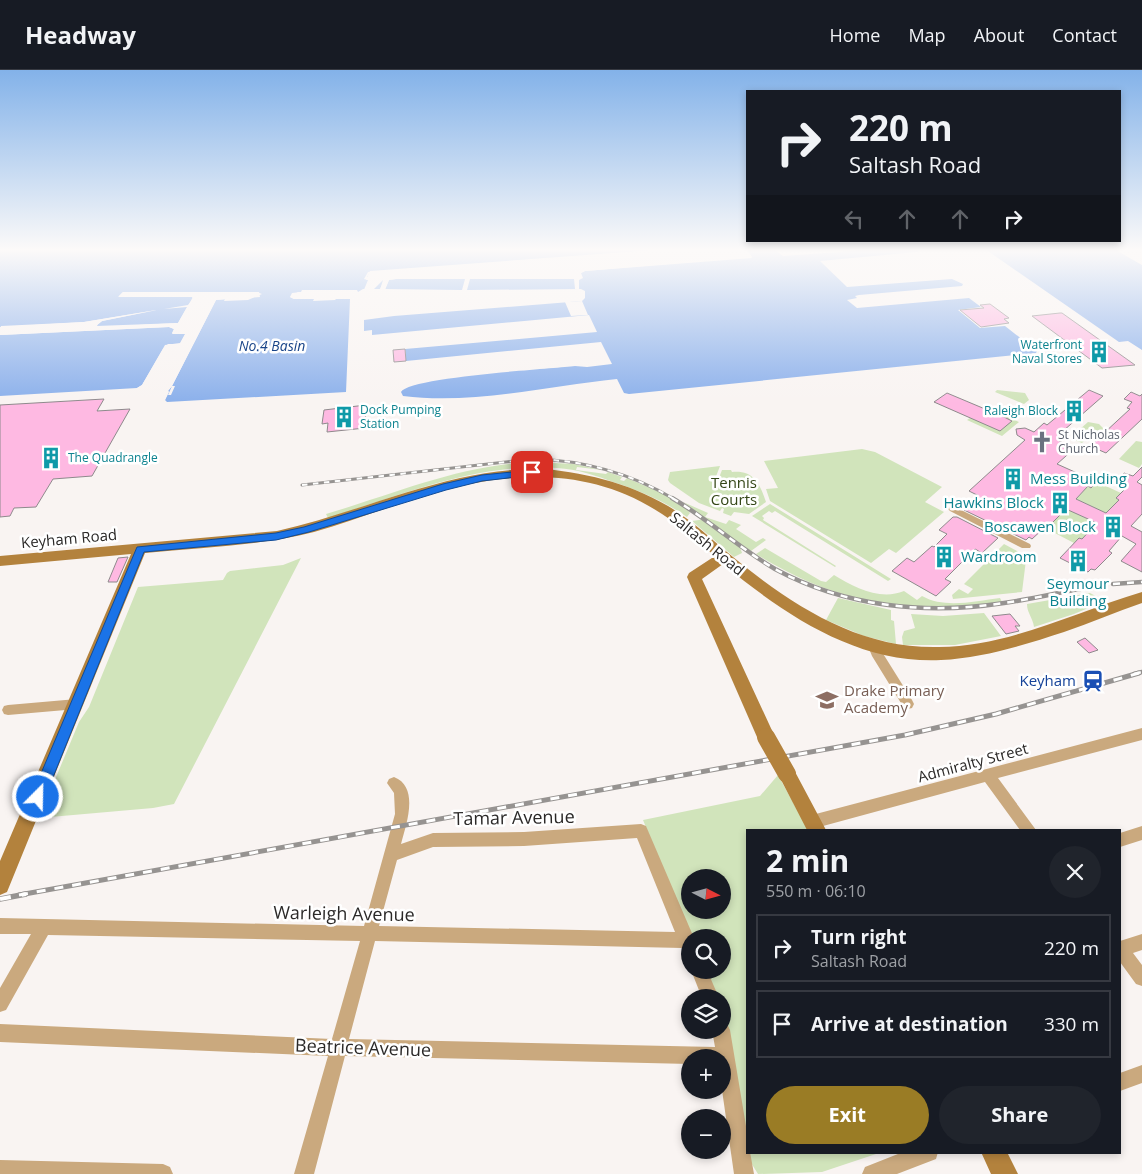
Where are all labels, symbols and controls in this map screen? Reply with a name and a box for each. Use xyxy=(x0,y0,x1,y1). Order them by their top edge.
text: Headway xyxy=(25,18,136,51)
text: Home xyxy=(830,23,880,47)
text: Map xyxy=(908,23,946,47)
text: About xyxy=(974,23,1024,47)
text: Contact xyxy=(1052,23,1117,47)
text: 220 m xyxy=(849,104,953,151)
icon: right xyxy=(766,110,831,175)
text: Saltash Road xyxy=(849,149,981,179)
icon: left xyxy=(840,205,868,233)
icon: ahead xyxy=(893,205,921,233)
icon: ahead xyxy=(946,205,974,233)
icon: right xyxy=(999,205,1027,233)
water label: No.4 Basin xyxy=(239,336,305,355)
place label: Waterfront Naval Stores xyxy=(1012,336,1082,367)
building icon: Waterfront Naval Stores xyxy=(1086,339,1112,365)
building icon: Raleigh Block xyxy=(1061,398,1087,424)
place label: Dock Pumping Station xyxy=(360,401,442,432)
place label: Raleigh Block xyxy=(984,402,1059,419)
building icon: Dock Pumping Station xyxy=(331,404,357,430)
place label: St Nicholas Church xyxy=(1058,426,1120,457)
church icon: St Nicholas Church xyxy=(1029,429,1055,455)
building icon: The Quadrangle xyxy=(38,445,64,471)
place label: The Quadrangle xyxy=(68,449,158,466)
pin xyxy=(511,451,553,493)
icon: arrive xyxy=(518,458,546,486)
building icon: Mess Building xyxy=(1000,466,1026,492)
place label: Mess Building xyxy=(1030,468,1127,488)
park label: Tennis Courts xyxy=(711,472,757,509)
building icon: Hawkins Block xyxy=(1047,490,1073,516)
place label: Hawkins Block xyxy=(944,492,1044,512)
street label: Saltash Road xyxy=(666,507,749,579)
building icon: Boscawen Block xyxy=(1100,514,1126,540)
place label: Boscawen Block xyxy=(984,516,1096,536)
street label: Keyham Road xyxy=(20,524,118,552)
building icon: Wardroom xyxy=(931,544,957,570)
place label: Wardroom xyxy=(961,546,1037,566)
building icon: Seymour Building xyxy=(1065,548,1091,574)
place label: Seymour Building xyxy=(1047,573,1109,610)
station icon: Keyham xyxy=(1080,668,1106,694)
place label: Keyham xyxy=(1019,670,1076,690)
place label: Drake Primary Academy xyxy=(844,680,945,717)
school or university icon: Drake Primary Academy xyxy=(814,687,840,713)
street label: Admiralty Street xyxy=(915,738,1030,786)
position arrow xyxy=(11,770,63,822)
street label: Tamar Avenue xyxy=(453,804,575,830)
text: 2 min xyxy=(766,840,849,881)
button: close xyxy=(1049,846,1101,898)
north arrow xyxy=(681,869,731,919)
map controls xyxy=(681,869,731,1159)
text: 550 m · 06:10 xyxy=(766,880,866,902)
street label: Warleigh Avenue xyxy=(273,900,415,926)
text: Turn right xyxy=(811,924,906,950)
button: search xyxy=(681,929,731,979)
icon: right xyxy=(768,934,796,962)
text: 220 m xyxy=(1044,935,1099,961)
text: Saltash Road xyxy=(811,950,907,972)
button: layers xyxy=(681,989,731,1039)
icon: arrive xyxy=(768,1010,796,1038)
text: Arrive at destination xyxy=(811,1011,1008,1037)
text: 330 m xyxy=(1044,1011,1099,1037)
street label: Beatrice Avenue xyxy=(295,1033,431,1061)
button: + xyxy=(681,1049,731,1099)
button: Exit xyxy=(766,1086,929,1144)
button: Share xyxy=(939,1086,1101,1144)
button: − xyxy=(681,1109,731,1159)

